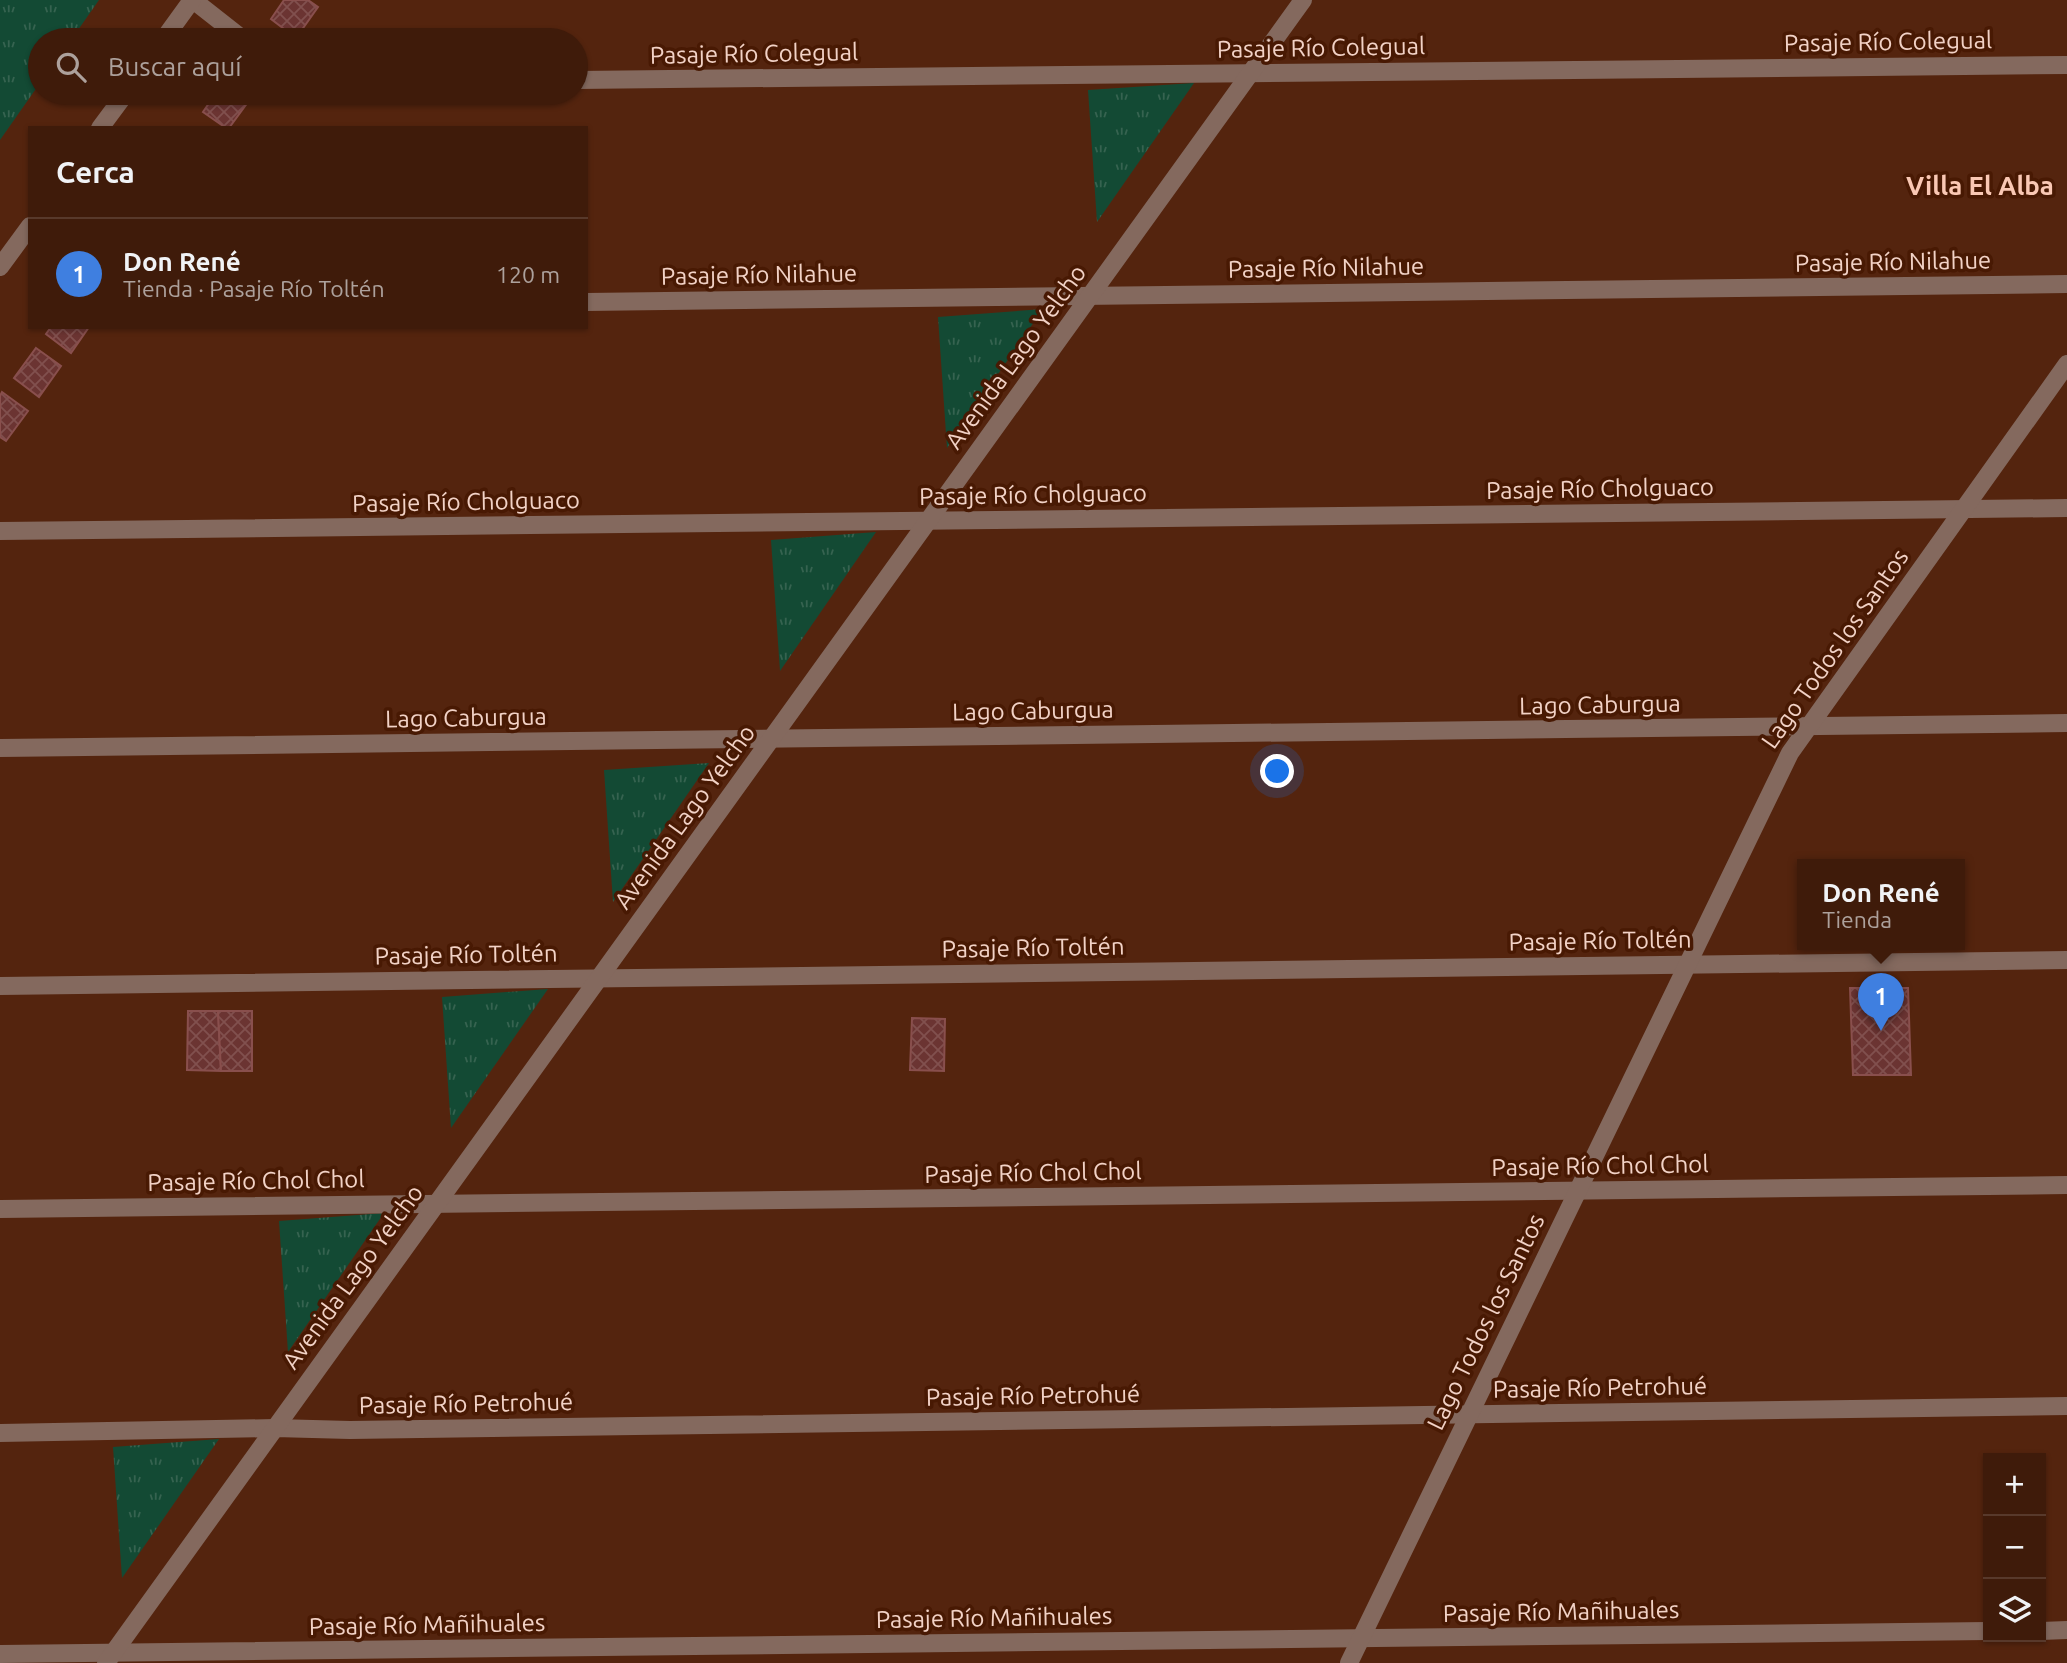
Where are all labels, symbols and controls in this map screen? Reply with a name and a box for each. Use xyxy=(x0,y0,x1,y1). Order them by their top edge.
street label: Pasaje Río Colegual xyxy=(1783,26,1992,57)
search box xyxy=(28,28,588,105)
street label: Pasaje Río Colegual xyxy=(1216,32,1425,63)
street label: Pasaje Río Colegual xyxy=(649,38,858,69)
icon: search xyxy=(52,48,90,86)
text: Buscar aquí xyxy=(108,52,242,81)
text: Cerca xyxy=(56,155,135,189)
district label: Villa El Alba xyxy=(1906,171,2054,200)
street label: Pasaje Río Nilahue xyxy=(1795,246,1991,277)
text: Don René xyxy=(123,247,241,276)
street label: Pasaje Río Nilahue xyxy=(1228,252,1424,283)
street label: Pasaje Río Nilahue xyxy=(661,259,857,290)
street label: Avenida Lago Yelcho xyxy=(940,259,1091,454)
text: 1 xyxy=(73,262,85,287)
text: 120 m xyxy=(496,262,560,287)
text: Tienda · Pasaje Río Toltén xyxy=(123,276,385,301)
street label: Pasaje Río Cholguaco xyxy=(1486,473,1714,504)
street label: Pasaje Río Cholguaco xyxy=(919,479,1147,510)
street label: Pasaje Río Cholguaco xyxy=(352,486,580,517)
street label: Lago Todos los Santos xyxy=(1756,544,1914,753)
street label: Lago Caburgua xyxy=(1519,690,1681,719)
street label: Lago Caburgua xyxy=(952,696,1114,725)
street label: Lago Caburgua xyxy=(385,703,547,732)
street label: Avenida Lago Yelcho xyxy=(609,719,760,914)
your location xyxy=(1260,754,1294,788)
popup xyxy=(1797,859,1965,950)
text: Don René xyxy=(1822,878,1940,907)
text: Tienda xyxy=(1822,907,1892,932)
street label: Pasaje Río Toltén xyxy=(1508,925,1692,956)
street label: Pasaje Río Toltén xyxy=(941,932,1125,963)
street label: Pasaje Río Toltén xyxy=(374,939,558,970)
pin: 1 xyxy=(1858,973,1904,1031)
street label: Pasaje Río Chol Chol xyxy=(1491,1150,1709,1181)
street label: Pasaje Río Chol Chol xyxy=(924,1157,1142,1188)
street label: Pasaje Río Chol Chol xyxy=(147,1165,365,1196)
street label: Avenida Lago Yelcho xyxy=(277,1179,428,1374)
street label: Lago Todos los Santos xyxy=(1422,1209,1550,1434)
street label: Pasaje Río Petrohué xyxy=(1493,1372,1707,1403)
street label: Pasaje Río Petrohué xyxy=(926,1380,1140,1411)
street label: Pasaje Río Petrohué xyxy=(359,1388,573,1419)
map controls xyxy=(1983,1453,2046,1642)
button: + xyxy=(1983,1453,2046,1516)
button: − xyxy=(1983,1516,2046,1579)
button: layers xyxy=(1983,1579,2046,1642)
street label: Pasaje Río Mañihuales xyxy=(1442,1596,1679,1627)
street label: Pasaje Río Mañihuales xyxy=(875,1602,1112,1633)
street label: Pasaje Río Mañihuales xyxy=(308,1609,545,1640)

